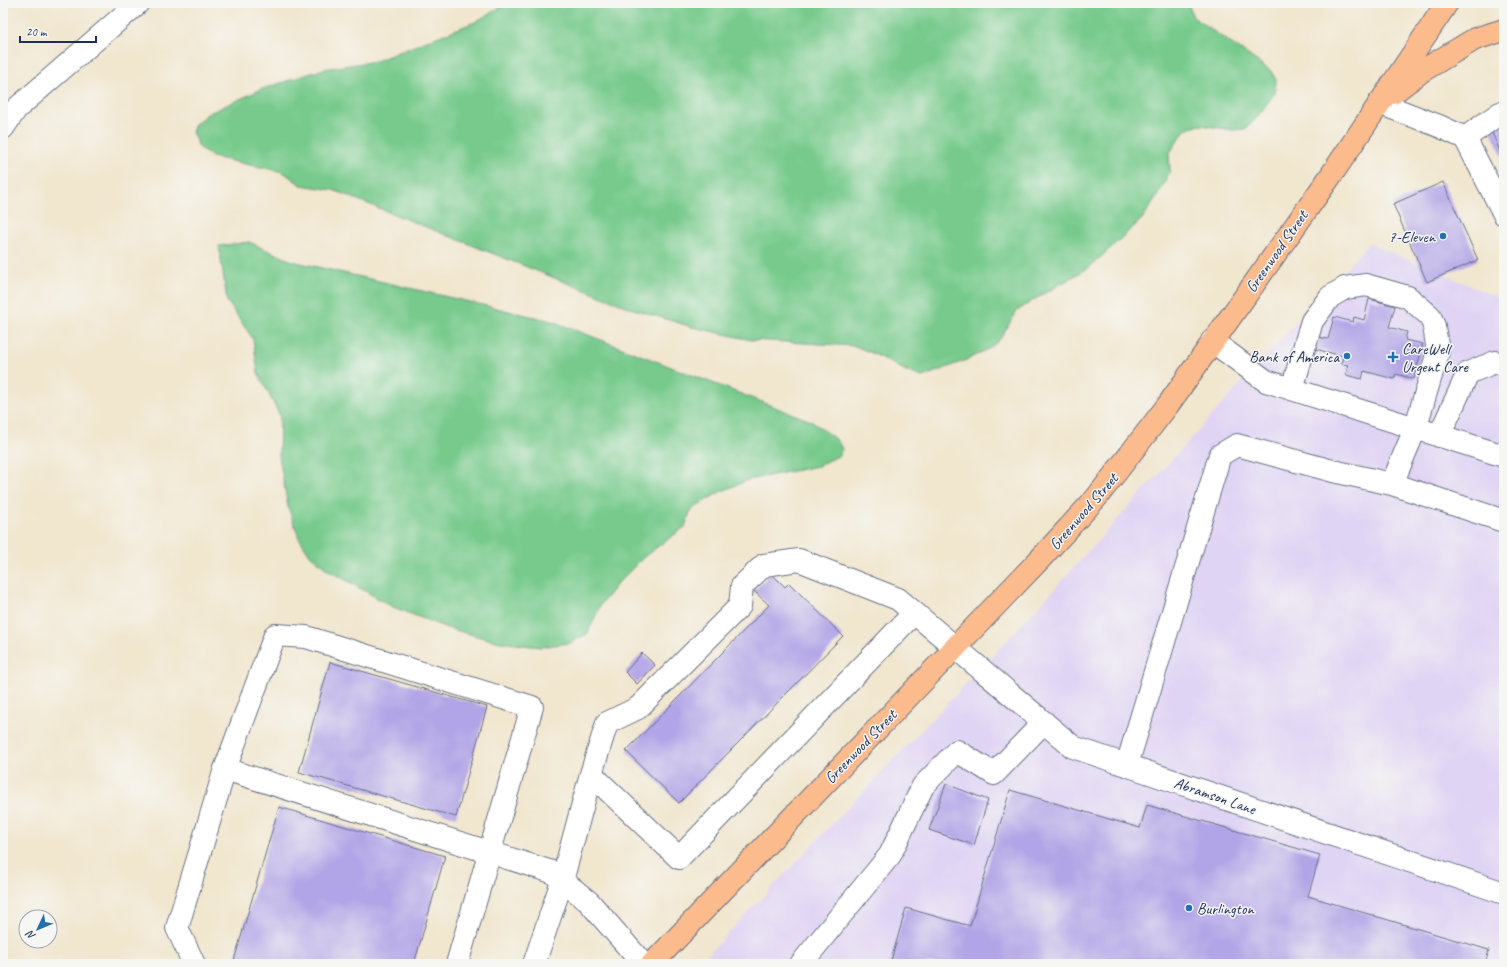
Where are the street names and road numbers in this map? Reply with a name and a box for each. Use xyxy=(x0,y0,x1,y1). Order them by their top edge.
street label: Greenwood Street xyxy=(1241,205,1313,296)
street label: Greenwood Street xyxy=(1045,468,1124,554)
street label: Greenwood Street xyxy=(820,704,902,788)
street label: Abramson Lane xyxy=(1171,773,1260,820)

